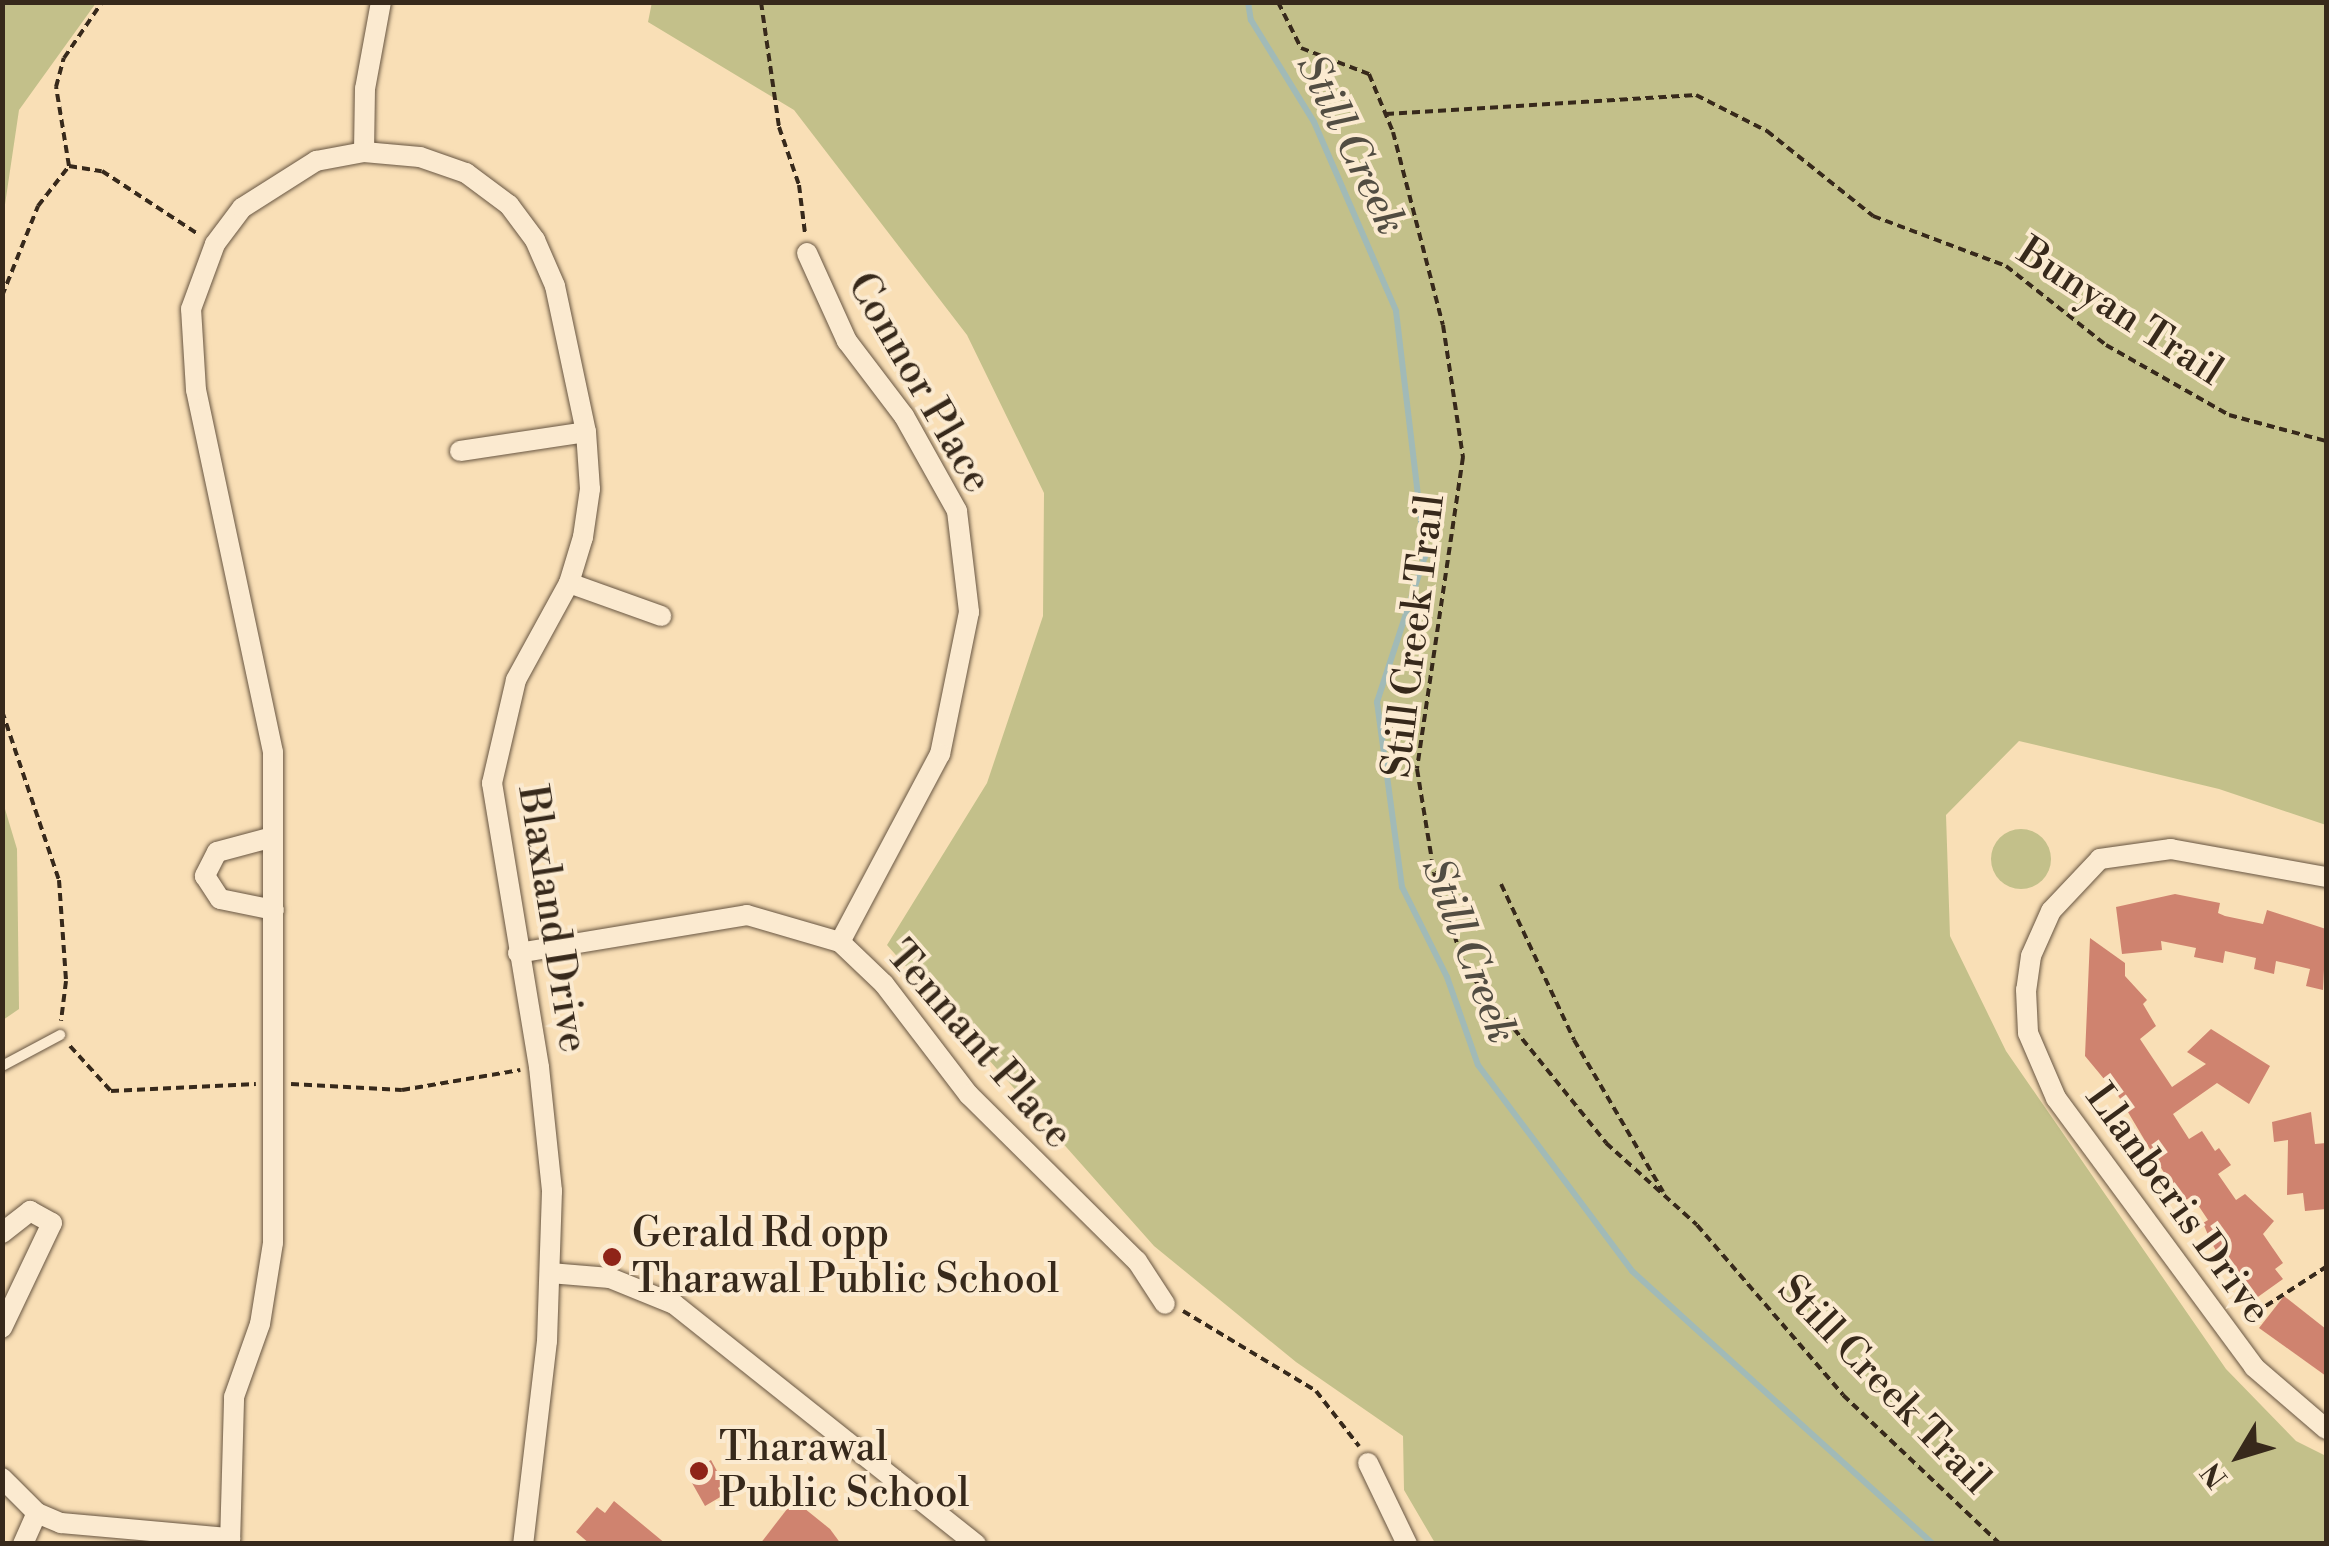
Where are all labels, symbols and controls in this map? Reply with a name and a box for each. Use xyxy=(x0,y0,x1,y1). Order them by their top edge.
water label: Still Creek xyxy=(1285,47,1415,243)
street label: Bunyan Trail xyxy=(2008,228,2232,396)
street label: Connor Place xyxy=(837,265,1001,501)
street label: Still Creek Trail xyxy=(1373,492,1455,780)
street label: Blaxland Drive xyxy=(507,782,597,1056)
water label: Still Creek xyxy=(1410,851,1526,1051)
street label: Tennant Place xyxy=(876,932,1082,1158)
street label: Llanberis Drive xyxy=(2075,1075,2281,1333)
place label: Gerald Rd opp Tharawal Public School xyxy=(632,1210,1059,1304)
marker: Gerald Rd opp Tharawal Public School xyxy=(601,1246,623,1268)
street label: Still Creek Trail xyxy=(1768,1266,2000,1504)
north arrow xyxy=(2189,1406,2289,1506)
place label: Tharawal Public School xyxy=(719,1424,969,1518)
text: N xyxy=(2194,1455,2236,1494)
marker: Tharawal Public School xyxy=(688,1460,710,1482)

